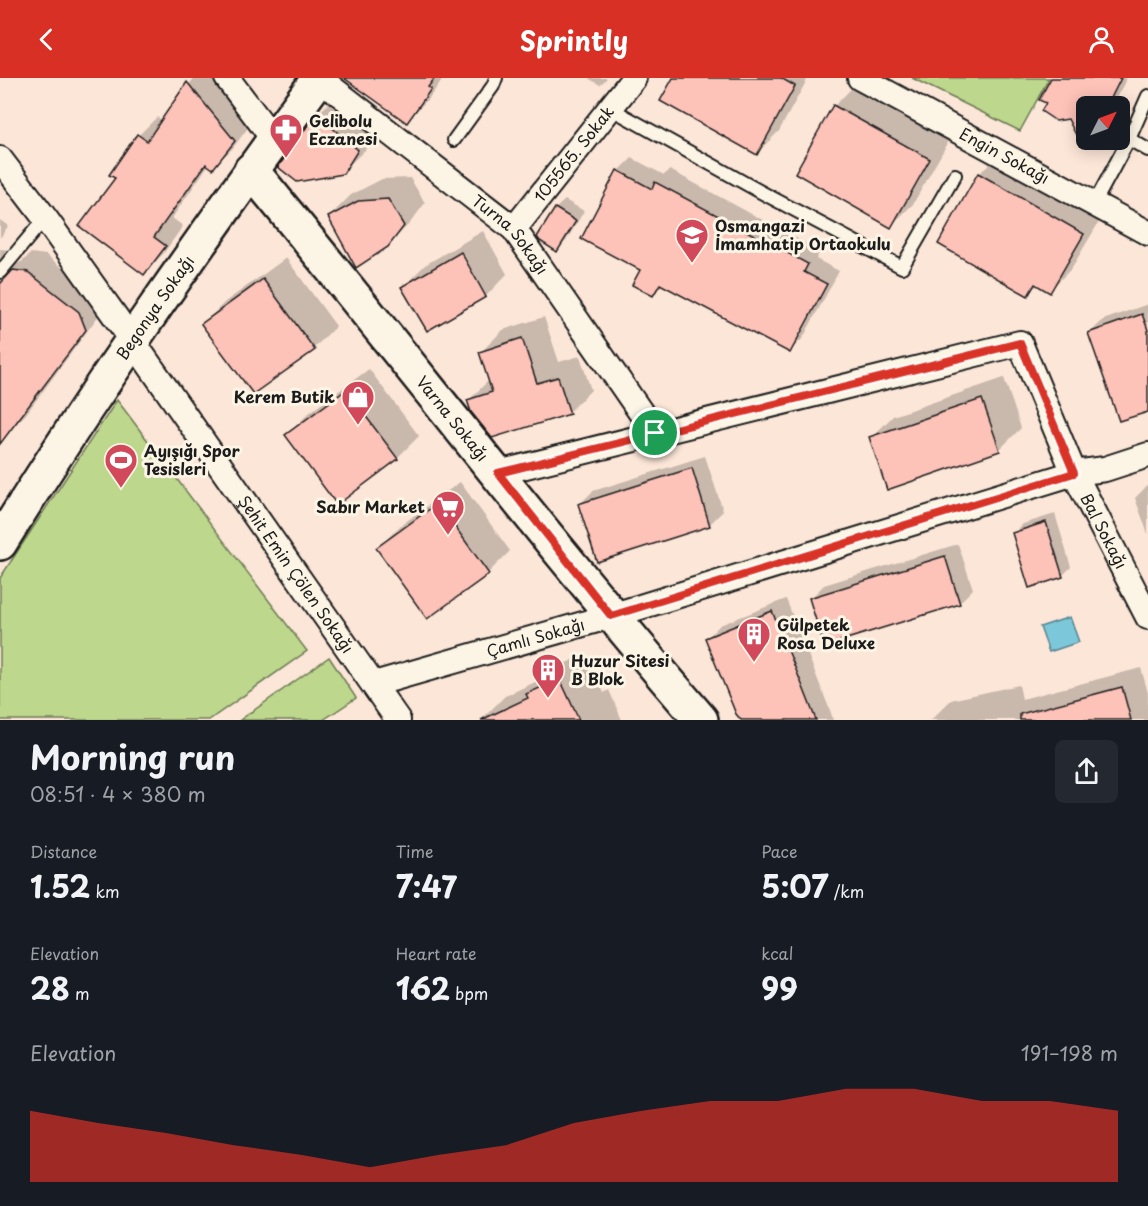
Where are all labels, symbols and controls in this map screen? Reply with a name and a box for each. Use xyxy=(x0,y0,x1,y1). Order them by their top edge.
text: Sprintly xyxy=(520,19,628,60)
icon: back xyxy=(30,23,63,56)
icon: person xyxy=(1085,23,1118,56)
north arrow xyxy=(1076,96,1130,150)
map controls xyxy=(1076,96,1130,150)
street label: 105565. Sokak xyxy=(527,100,619,207)
place label: Gelibolu Eczanesi xyxy=(309,108,378,150)
pharmacy icon: Gelibolu Eczanesi xyxy=(268,112,304,159)
street label: Engin Sokağı xyxy=(956,121,1054,189)
street label: Turna Sokağı xyxy=(468,188,555,279)
place label: Osmangazi İmamhatip Ortaokulu xyxy=(715,213,891,255)
school or university icon: Osmangazi İmamhatip Ortaokulu xyxy=(674,217,710,264)
street label: Begonya Sokağı xyxy=(110,250,199,364)
street label: Varna Sokağı xyxy=(411,370,495,466)
shop icon: Kerem Butik xyxy=(340,379,376,426)
place label: Kerem Butik xyxy=(234,384,335,408)
pin xyxy=(629,407,680,458)
icon: arrive xyxy=(638,416,671,449)
place label: Ayışığı Spor Tesisleri xyxy=(144,438,240,480)
sports icon: Ayışığı Spor Tesisleri xyxy=(103,442,139,489)
supermarket icon: Sabır Market xyxy=(430,489,466,536)
street label: Bal Sokağı xyxy=(1075,489,1134,572)
street label: Şehit Emin Çölen Sokağı xyxy=(233,490,360,657)
place label: Sabır Market xyxy=(316,494,425,518)
street label: Çamlı Sokağı xyxy=(483,611,587,662)
place label: Gülpetek Rosa Deluxe xyxy=(777,612,875,654)
building icon: Gülpetek Rosa Deluxe xyxy=(736,616,772,663)
place label: Huzur Sitesi B Blok xyxy=(571,648,670,690)
building icon: Huzur Sitesi B Blok xyxy=(530,652,566,699)
text: Morning run xyxy=(30,731,235,781)
button: share xyxy=(1055,740,1118,803)
text: 08:51 · 4 × 380 m xyxy=(30,779,206,809)
text: Distance xyxy=(30,839,97,863)
text: Time xyxy=(396,839,433,863)
text: Pace xyxy=(761,839,797,863)
text: 1.52 xyxy=(30,863,90,908)
text: 7:47 xyxy=(396,863,457,908)
text: 5:07 xyxy=(761,863,829,908)
text: km xyxy=(90,879,120,903)
text: /km xyxy=(829,879,864,903)
text: Elevation xyxy=(30,941,99,965)
text: Heart rate xyxy=(396,941,476,965)
text: kcal xyxy=(761,941,793,965)
text: 28 xyxy=(30,965,70,1010)
text: 162 xyxy=(396,965,450,1010)
text: 99 xyxy=(761,965,798,1010)
text: m xyxy=(70,981,90,1005)
text: bpm xyxy=(450,981,488,1005)
text: Elevation xyxy=(30,1038,116,1068)
text: 191–198 m xyxy=(1021,1038,1118,1068)

